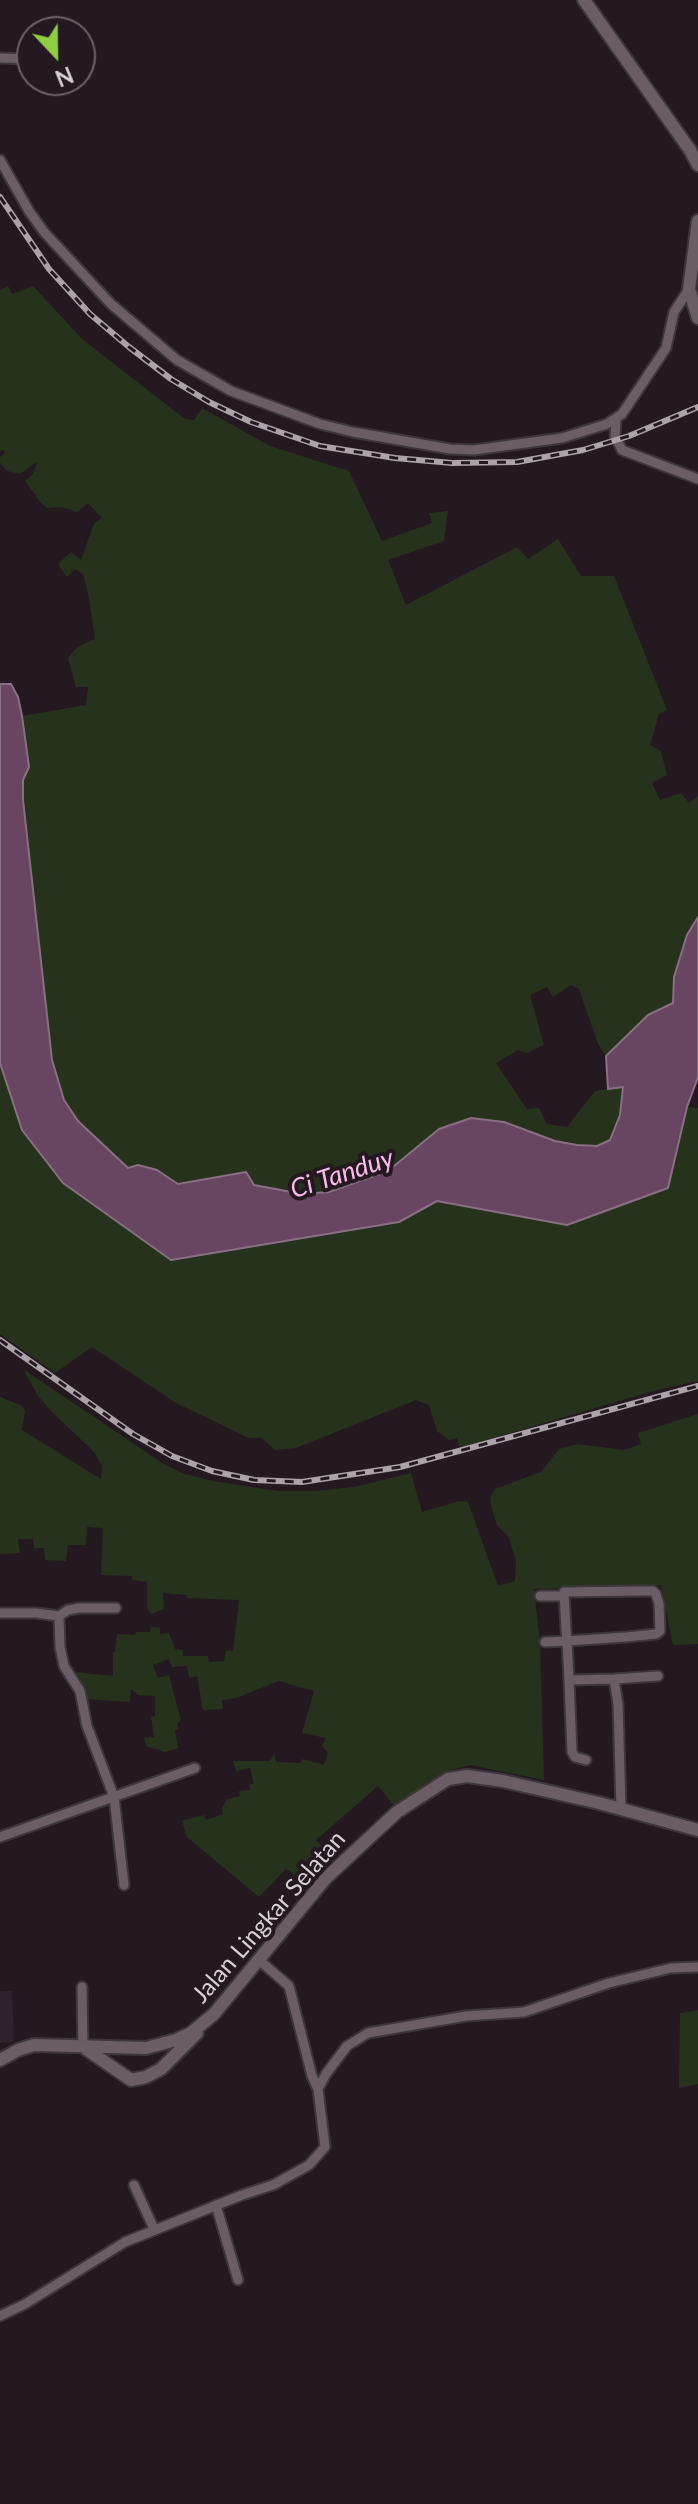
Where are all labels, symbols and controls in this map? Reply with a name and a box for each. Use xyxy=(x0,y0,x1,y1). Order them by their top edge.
north arrow xyxy=(16,16,96,96)
text: N xyxy=(52,61,77,93)
water label: Ci Tanduy xyxy=(286,1143,398,1205)
street label: Jalan Lingkar Selatan xyxy=(186,1825,352,2009)

